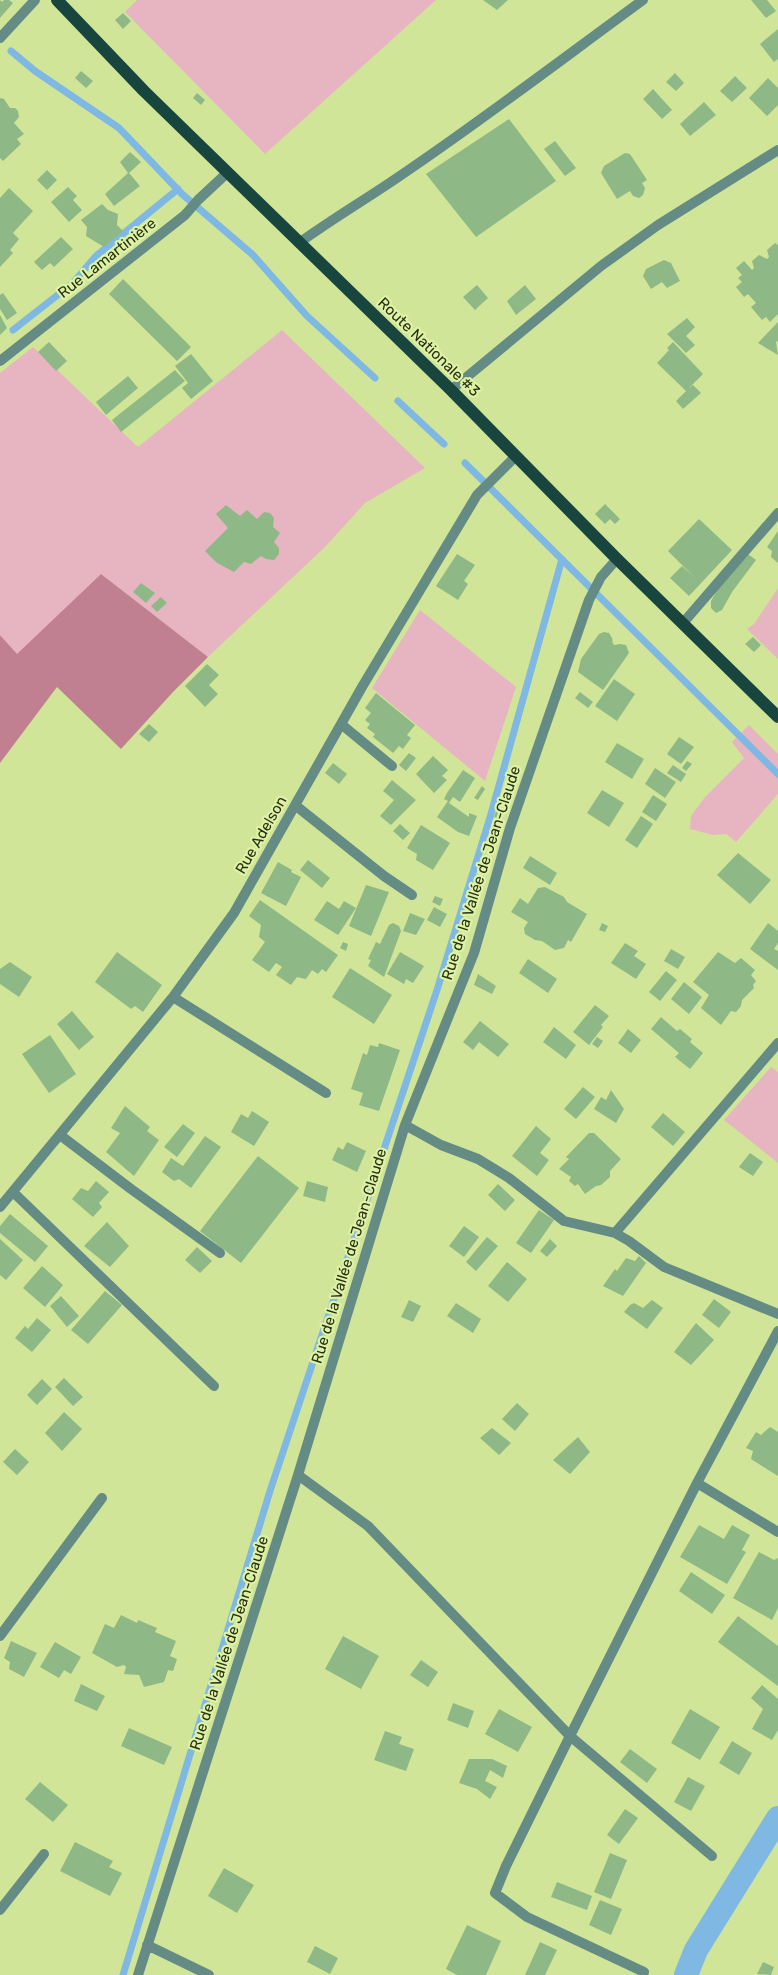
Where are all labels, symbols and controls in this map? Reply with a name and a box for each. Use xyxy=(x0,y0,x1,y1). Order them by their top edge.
street label: Rue Lamartinière xyxy=(54,214,160,302)
street label: Route Nationale #3 xyxy=(374,294,484,400)
street label: Rue de la Vallée de Jean-Claude xyxy=(438,764,524,982)
street label: Rue Adelson xyxy=(231,793,291,877)
street label: Rue de la Vallée de Jean-Claude xyxy=(308,1146,390,1366)
street label: Rue de la Vallée de Jean-Claude xyxy=(186,1534,272,1752)

